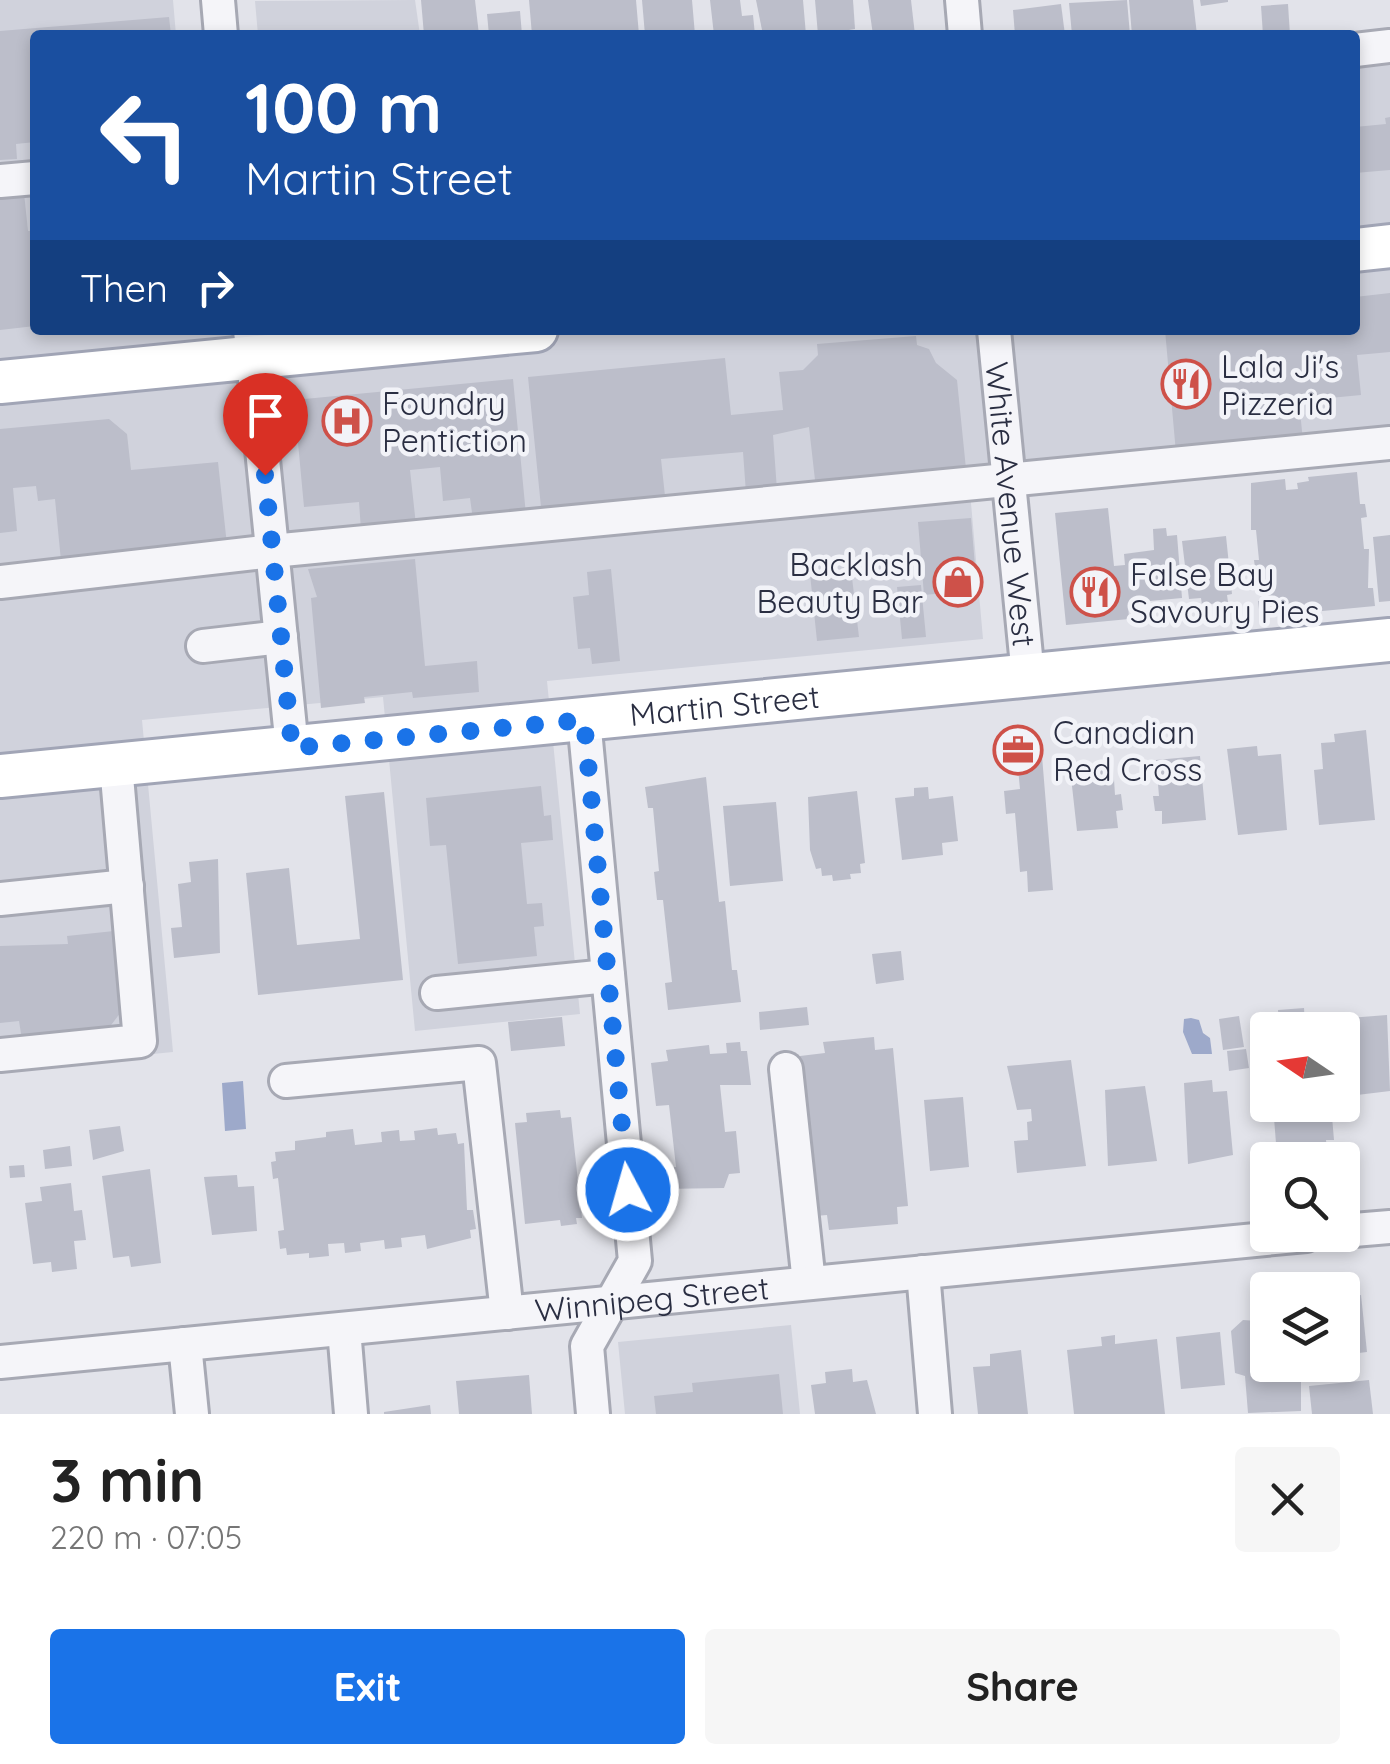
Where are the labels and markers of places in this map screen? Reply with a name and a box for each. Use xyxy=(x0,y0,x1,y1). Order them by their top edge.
place label: Lala Ji's Pizzeria xyxy=(1221,346,1339,423)
restaurant icon: Lala Ji's Pizzeria xyxy=(1160,358,1212,410)
pin xyxy=(223,373,308,476)
place label: Foundry Pentiction xyxy=(382,383,527,460)
hospital icon: Foundry Pentiction xyxy=(321,395,373,447)
place label: Backlash Beauty Bar xyxy=(756,544,923,621)
place label: False Bay Savoury Pies xyxy=(1130,554,1320,631)
shop icon: Backlash Beauty Bar xyxy=(932,556,984,608)
restaurant icon: False Bay Savoury Pies xyxy=(1069,566,1121,618)
place label: Canadian Red Cross xyxy=(1053,712,1202,789)
office icon: Canadian Red Cross xyxy=(992,724,1044,776)

